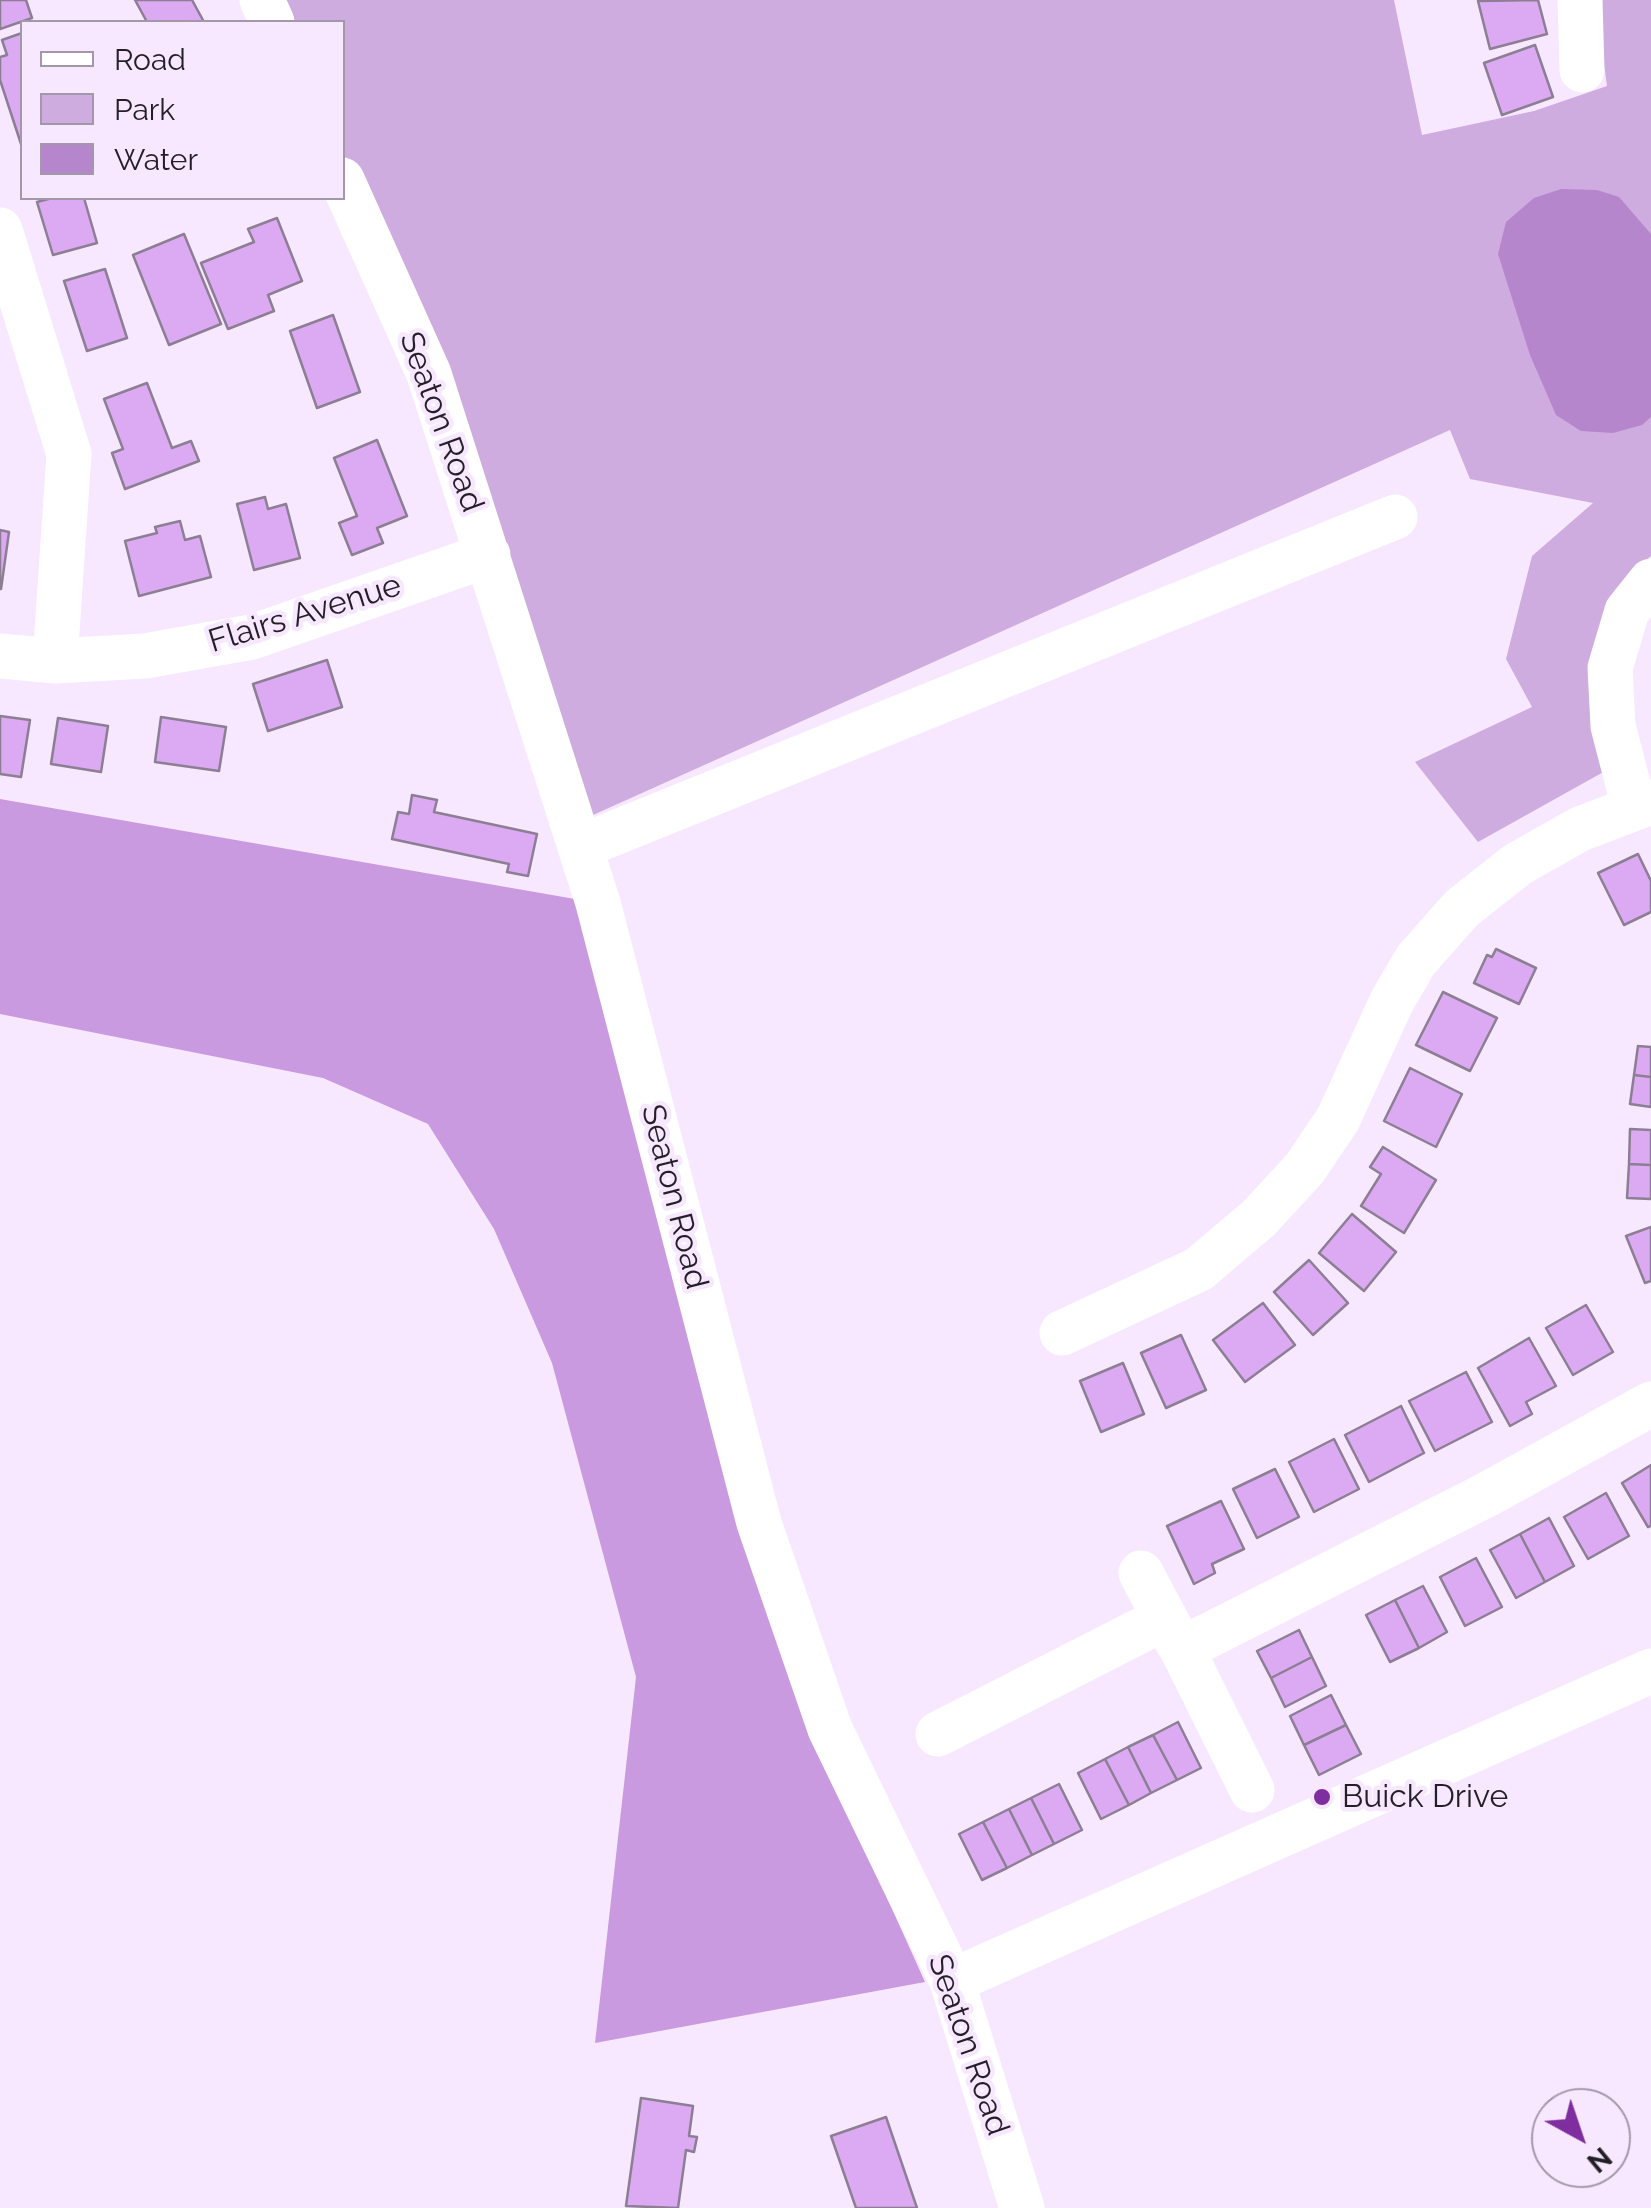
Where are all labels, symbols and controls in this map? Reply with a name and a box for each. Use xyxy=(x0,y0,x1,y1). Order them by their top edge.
legend xyxy=(20,20,345,200)
text: Road xyxy=(114,42,186,77)
text: Park xyxy=(114,92,175,127)
text: Water xyxy=(114,142,198,177)
street label: Seaton Road xyxy=(391,327,491,517)
street label: Flairs Avenue xyxy=(204,567,406,661)
street label: Seaton Road xyxy=(633,1101,715,1293)
place label: Buick Drive xyxy=(1342,1778,1508,1816)
marker: Buick Drive xyxy=(1311,1786,1333,1808)
street label: Seaton Road xyxy=(919,1950,1017,2140)
north arrow xyxy=(1531,2088,1631,2188)
text: N xyxy=(1581,2140,1618,2179)

